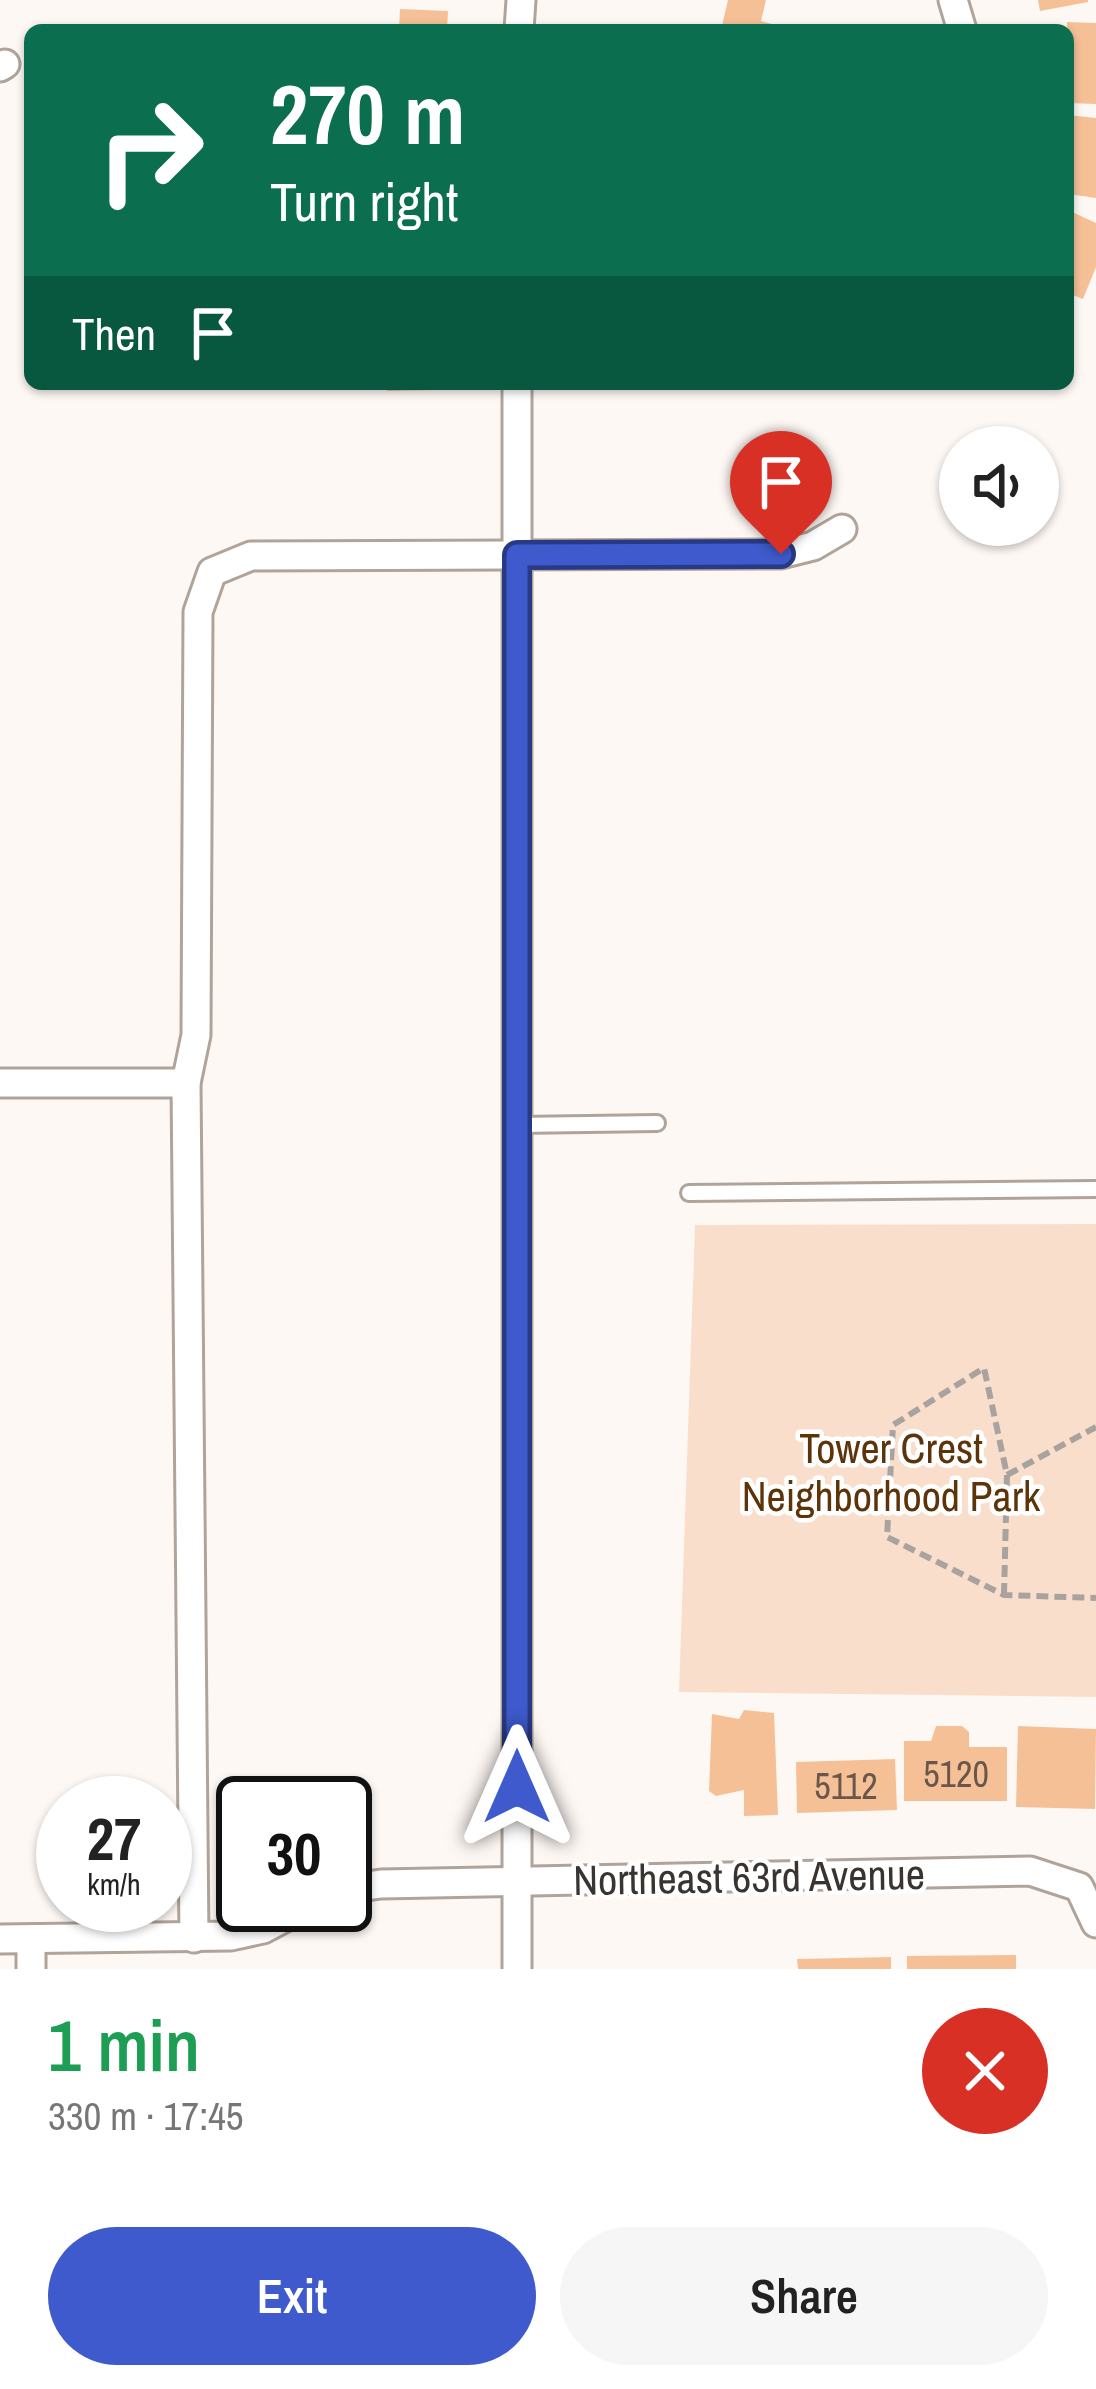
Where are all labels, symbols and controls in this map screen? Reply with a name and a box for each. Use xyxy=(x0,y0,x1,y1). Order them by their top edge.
text: 270 m xyxy=(270,57,465,170)
icon: right xyxy=(72,72,228,228)
text: Turn right xyxy=(270,165,458,238)
icon: arrive xyxy=(180,300,246,366)
text: Then xyxy=(72,303,156,364)
map controls xyxy=(939,426,1059,546)
button: sound xyxy=(939,426,1059,546)
pin xyxy=(730,431,832,554)
icon: arrive xyxy=(748,449,814,515)
park label: Tower Crest Neighborhood Park xyxy=(742,1420,1041,1524)
position arrow xyxy=(454,1724,580,1850)
house number: 5120 xyxy=(923,1750,989,1798)
house number: 5112 xyxy=(814,1762,878,1810)
speed limit sign: 30 xyxy=(216,1776,372,1932)
text: 27 xyxy=(87,1798,141,1879)
street label: Northeast 63rd Avenue xyxy=(573,1846,925,1908)
text: km/h xyxy=(87,1864,141,1904)
text: 1 min xyxy=(48,1996,200,2093)
button: close xyxy=(922,2008,1048,2134)
text: 330 m · 17:45 xyxy=(48,2090,244,2142)
button: Exit xyxy=(48,2227,536,2365)
button: Share xyxy=(560,2227,1048,2365)

